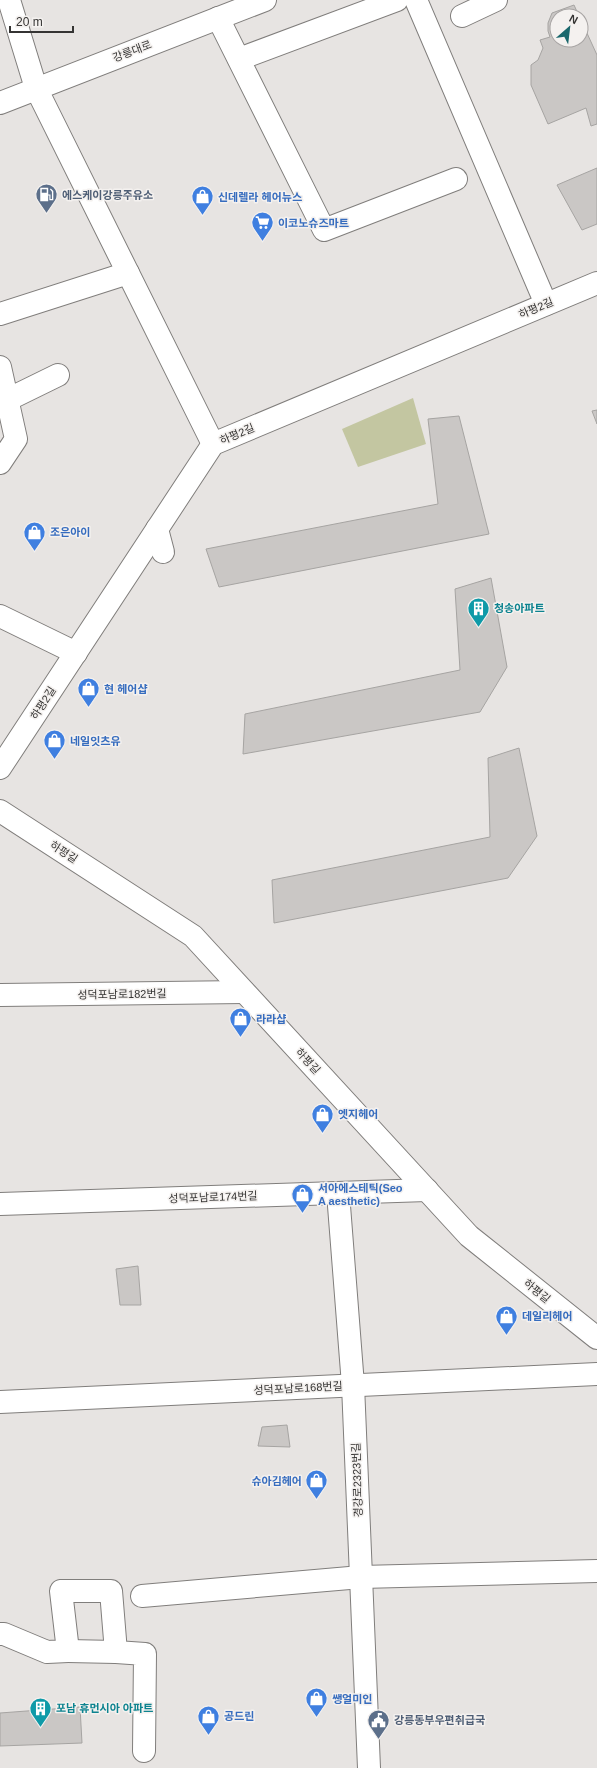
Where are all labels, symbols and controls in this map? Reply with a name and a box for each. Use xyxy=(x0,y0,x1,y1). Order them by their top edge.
scale bar xyxy=(10,8,73,34)
north arrow xyxy=(549,8,589,48)
text: N xyxy=(567,12,580,26)
text: 20 m xyxy=(16,15,43,29)
street label: 강릉대로 xyxy=(111,38,153,64)
fuel station icon: 에스케이강릉주유소 xyxy=(34,182,60,215)
shop icon: 신데렐라 헤어뉴스 xyxy=(189,184,215,217)
place label: 에스케이강릉주유소 xyxy=(62,189,153,201)
place label: 신데렐라 헤어뉴스 xyxy=(218,191,302,203)
supermarket icon: 이코노슈즈마트 xyxy=(250,210,276,243)
place label: 이코노슈즈마트 xyxy=(278,217,349,229)
street label: 하평2길 xyxy=(517,295,555,321)
street label: 하평2길 xyxy=(218,421,256,447)
shop icon: 조은아이 xyxy=(22,519,48,552)
place label: 조은아이 xyxy=(50,526,90,538)
building icon: 청송아파트 xyxy=(466,595,492,628)
place label: 청송아파트 xyxy=(494,602,545,614)
shop icon: 현 헤어샵 xyxy=(75,676,101,709)
place label: 현 헤어샵 xyxy=(104,683,148,695)
street label: 하평2길 xyxy=(28,684,58,722)
shop icon: 네일잇츠유 xyxy=(42,728,68,761)
place label: 네일잇츠유 xyxy=(70,735,121,747)
street label: 하평길 xyxy=(48,839,80,865)
street label: 성덕포남로182번길 xyxy=(77,987,167,1001)
shop icon: 라라샵 xyxy=(228,1006,254,1039)
place label: 라라샵 xyxy=(256,1013,286,1025)
street label: 하평길 xyxy=(293,1046,323,1076)
shop icon: 엣지헤어 xyxy=(309,1101,335,1134)
place label: 엣지헤어 xyxy=(338,1108,378,1120)
shop icon: 서아에스테틱(Seo A aesthetic) xyxy=(290,1181,316,1214)
place label: 서아에스테틱(Seo A aesthetic) xyxy=(318,1182,403,1207)
street label: 성덕포남로174번길 xyxy=(168,1189,258,1205)
street label: 하평길 xyxy=(521,1277,553,1305)
shop icon: 데일리헤어 xyxy=(493,1303,519,1336)
place label: 데일리헤어 xyxy=(522,1310,573,1322)
street label: 성덕포남로168번길 xyxy=(253,1380,343,1396)
street label: 경강로2323번길 xyxy=(350,1442,364,1518)
shop icon: 슈아김헤어 xyxy=(304,1468,330,1501)
place label: 슈아김헤어 xyxy=(251,1475,302,1487)
shop icon: 쌩얼미인 xyxy=(304,1686,330,1719)
place label: 쌩얼미인 xyxy=(332,1693,372,1705)
building icon: 포남 휴먼시아 아파트 xyxy=(28,1695,54,1728)
place label: 포남 휴먼시아 아파트 xyxy=(56,1702,153,1714)
shop icon: 공드린 xyxy=(195,1703,221,1736)
public building icon: 강릉동부우편취급국 xyxy=(365,1707,391,1740)
place label: 공드린 xyxy=(224,1710,254,1722)
place label: 강릉동부우편취급국 xyxy=(394,1714,485,1726)

